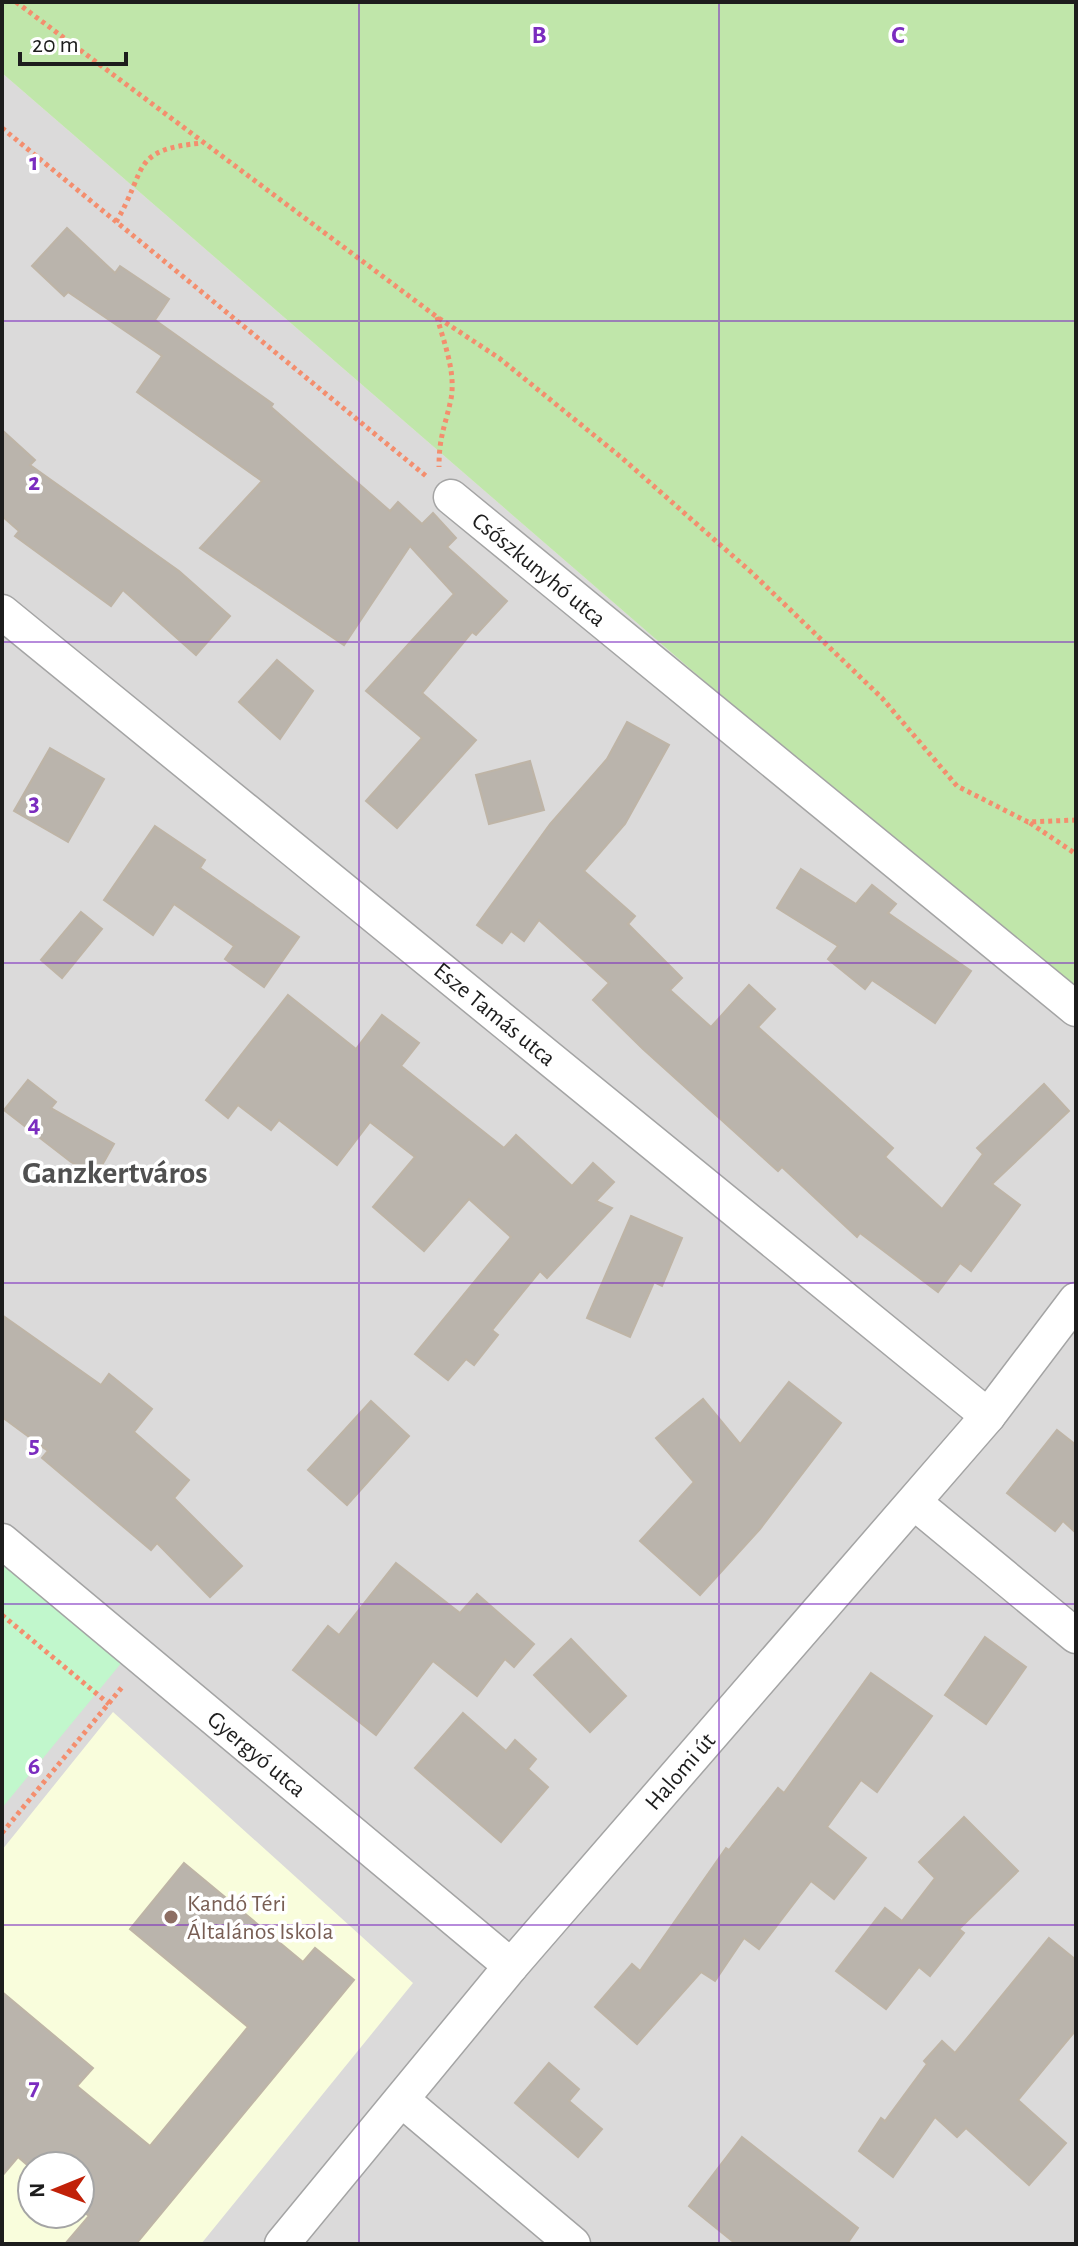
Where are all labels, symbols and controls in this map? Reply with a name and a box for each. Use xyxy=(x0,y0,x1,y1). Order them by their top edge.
scale bar xyxy=(20,16,126,66)
text: B xyxy=(531,22,547,48)
text: C xyxy=(891,22,905,48)
text: 20 m xyxy=(32,33,79,57)
text: 1 xyxy=(29,149,39,175)
text: 2 xyxy=(28,469,40,495)
street label: Csőszkunyhó utca xyxy=(467,508,610,632)
text: 3 xyxy=(28,790,40,816)
street label: Esze Tamás utca xyxy=(429,958,560,1071)
text: 4 xyxy=(27,1111,41,1137)
district label: Ganzkertváros xyxy=(22,1157,208,1189)
text: 5 xyxy=(28,1432,40,1458)
street label: Gyergyó utca xyxy=(203,1707,310,1802)
street label: Halomi út xyxy=(641,1728,721,1815)
text: 6 xyxy=(28,1753,40,1779)
place label: Kandó Téri Általános Iskola xyxy=(187,1892,334,1944)
marker: Kandó Téri Általános Iskola xyxy=(162,1908,180,1926)
text: 7 xyxy=(28,2074,40,2100)
north arrow xyxy=(16,2150,96,2230)
text: N xyxy=(26,2182,48,2198)

